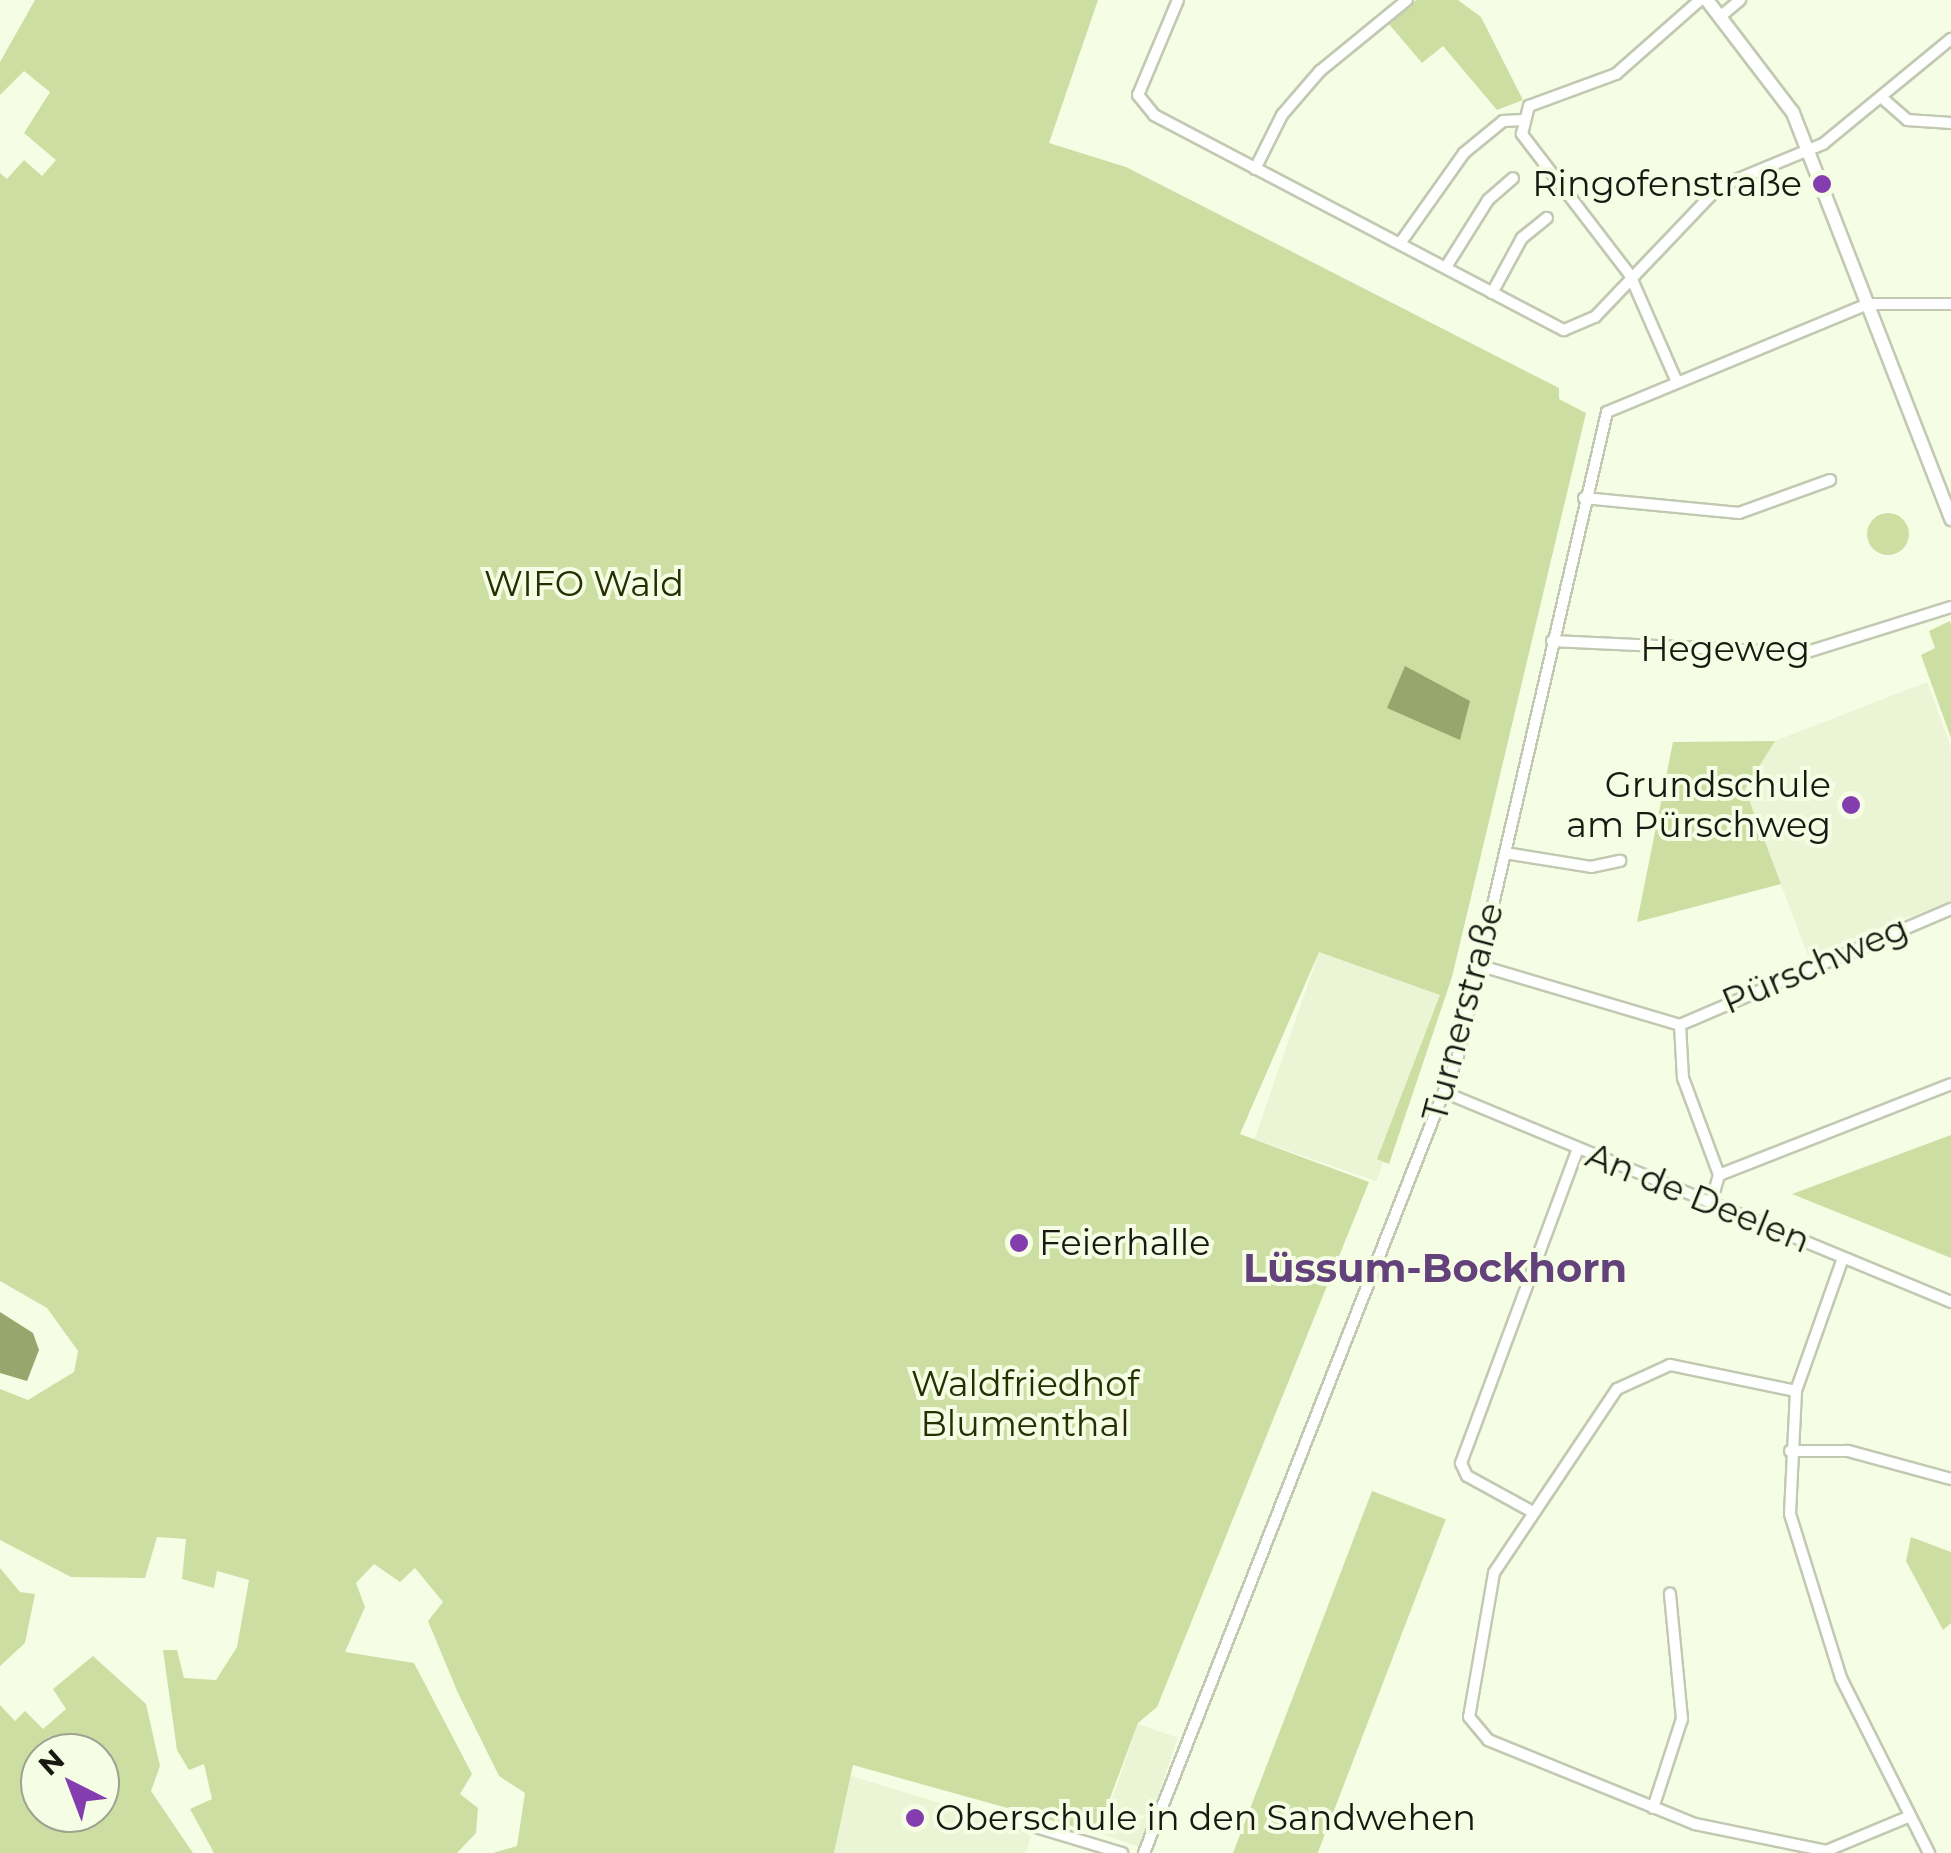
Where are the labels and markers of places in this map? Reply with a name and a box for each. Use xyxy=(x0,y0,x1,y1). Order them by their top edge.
place label: Ringofenstraße xyxy=(1532,163,1802,205)
marker: Ringofenstraße xyxy=(1811,173,1833,195)
place label: Grundschule am Pürschweg xyxy=(1566,764,1831,846)
marker: Grundschule am Pürschweg xyxy=(1840,794,1862,816)
place label: Feierhalle xyxy=(1039,1222,1210,1264)
marker: Feierhalle xyxy=(1008,1232,1030,1254)
place label: Oberschule in den Sandwehen xyxy=(935,1797,1476,1839)
marker: Oberschule in den Sandwehen xyxy=(904,1807,926,1829)

